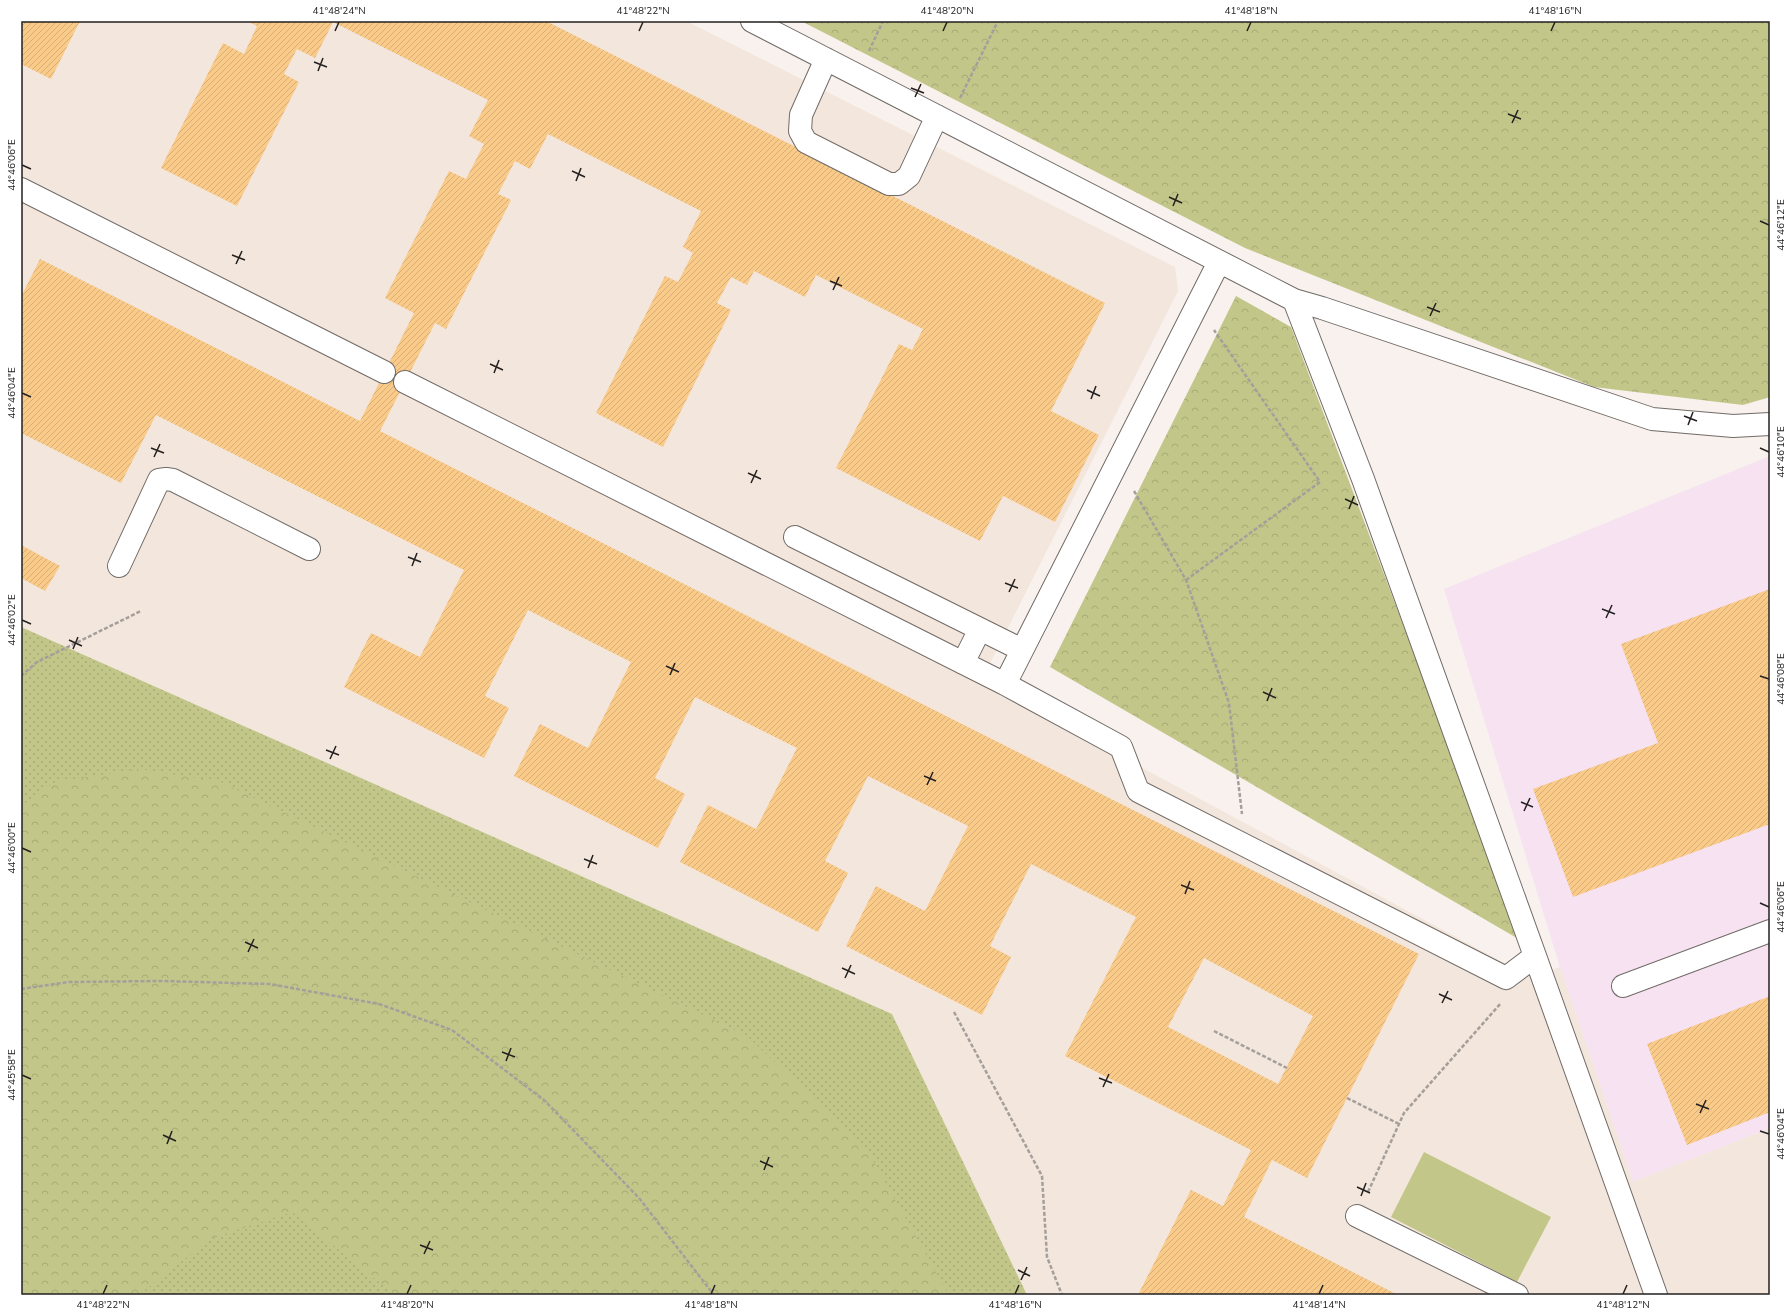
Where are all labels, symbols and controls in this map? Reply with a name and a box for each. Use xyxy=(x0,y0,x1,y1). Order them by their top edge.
text: 41°48'24"N xyxy=(312,4,366,18)
text: 41°48'22"N xyxy=(616,4,670,18)
text: 41°48'20"N xyxy=(920,4,974,18)
text: 41°48'18"N xyxy=(1224,4,1278,18)
text: 41°48'16"N xyxy=(1528,4,1582,18)
text: 44°46'06"E xyxy=(5,139,19,191)
text: 44°46'12"E xyxy=(1774,199,1788,251)
text: 44°46'04"E xyxy=(5,367,19,419)
text: 44°46'10"E xyxy=(1774,426,1788,478)
text: 44°46'02"E xyxy=(5,594,19,646)
text: 44°46'08"E xyxy=(1774,653,1788,705)
text: 44°46'00"E xyxy=(5,822,19,874)
text: 44°46'06"E xyxy=(1774,881,1788,933)
text: 44°45'58"E xyxy=(5,1049,19,1101)
text: 44°46'04"E xyxy=(1774,1108,1788,1160)
text: 41°48'22"N xyxy=(76,1298,130,1312)
text: 41°48'20"N xyxy=(380,1298,434,1312)
text: 41°48'18"N xyxy=(684,1298,738,1312)
text: 41°48'16"N xyxy=(988,1298,1042,1312)
text: 41°48'14"N xyxy=(1292,1298,1346,1312)
text: 41°48'12"N xyxy=(1596,1298,1650,1312)

